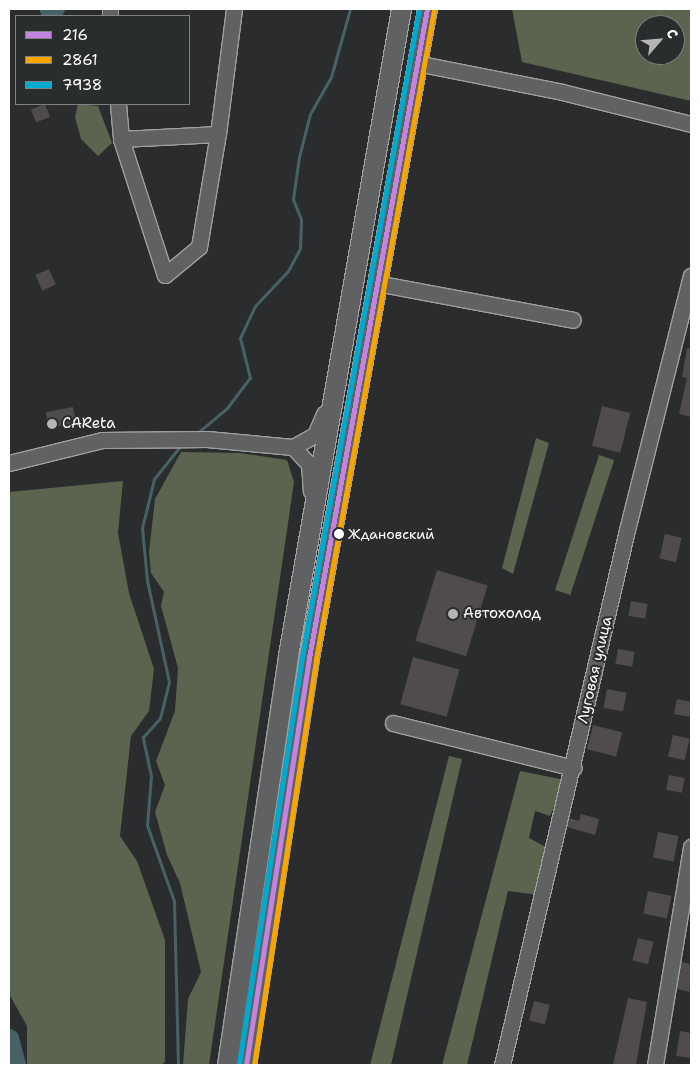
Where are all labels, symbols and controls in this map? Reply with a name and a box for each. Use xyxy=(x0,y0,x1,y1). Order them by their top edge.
legend xyxy=(15,15,190,105)
north arrow xyxy=(635,15,685,65)
text: 216 xyxy=(62,25,88,45)
text: С xyxy=(662,26,682,42)
text: 2861 xyxy=(62,50,98,70)
text: 7938 xyxy=(62,75,102,95)
place label: CAReta xyxy=(62,415,116,433)
marker: CAReta xyxy=(46,418,58,430)
place label: Ждановский xyxy=(348,526,435,542)
marker: Ждановский xyxy=(334,529,344,539)
place label: Автохолод xyxy=(463,605,541,623)
marker: Автохолод xyxy=(447,608,459,620)
street label: Луговая улица xyxy=(574,615,616,725)

